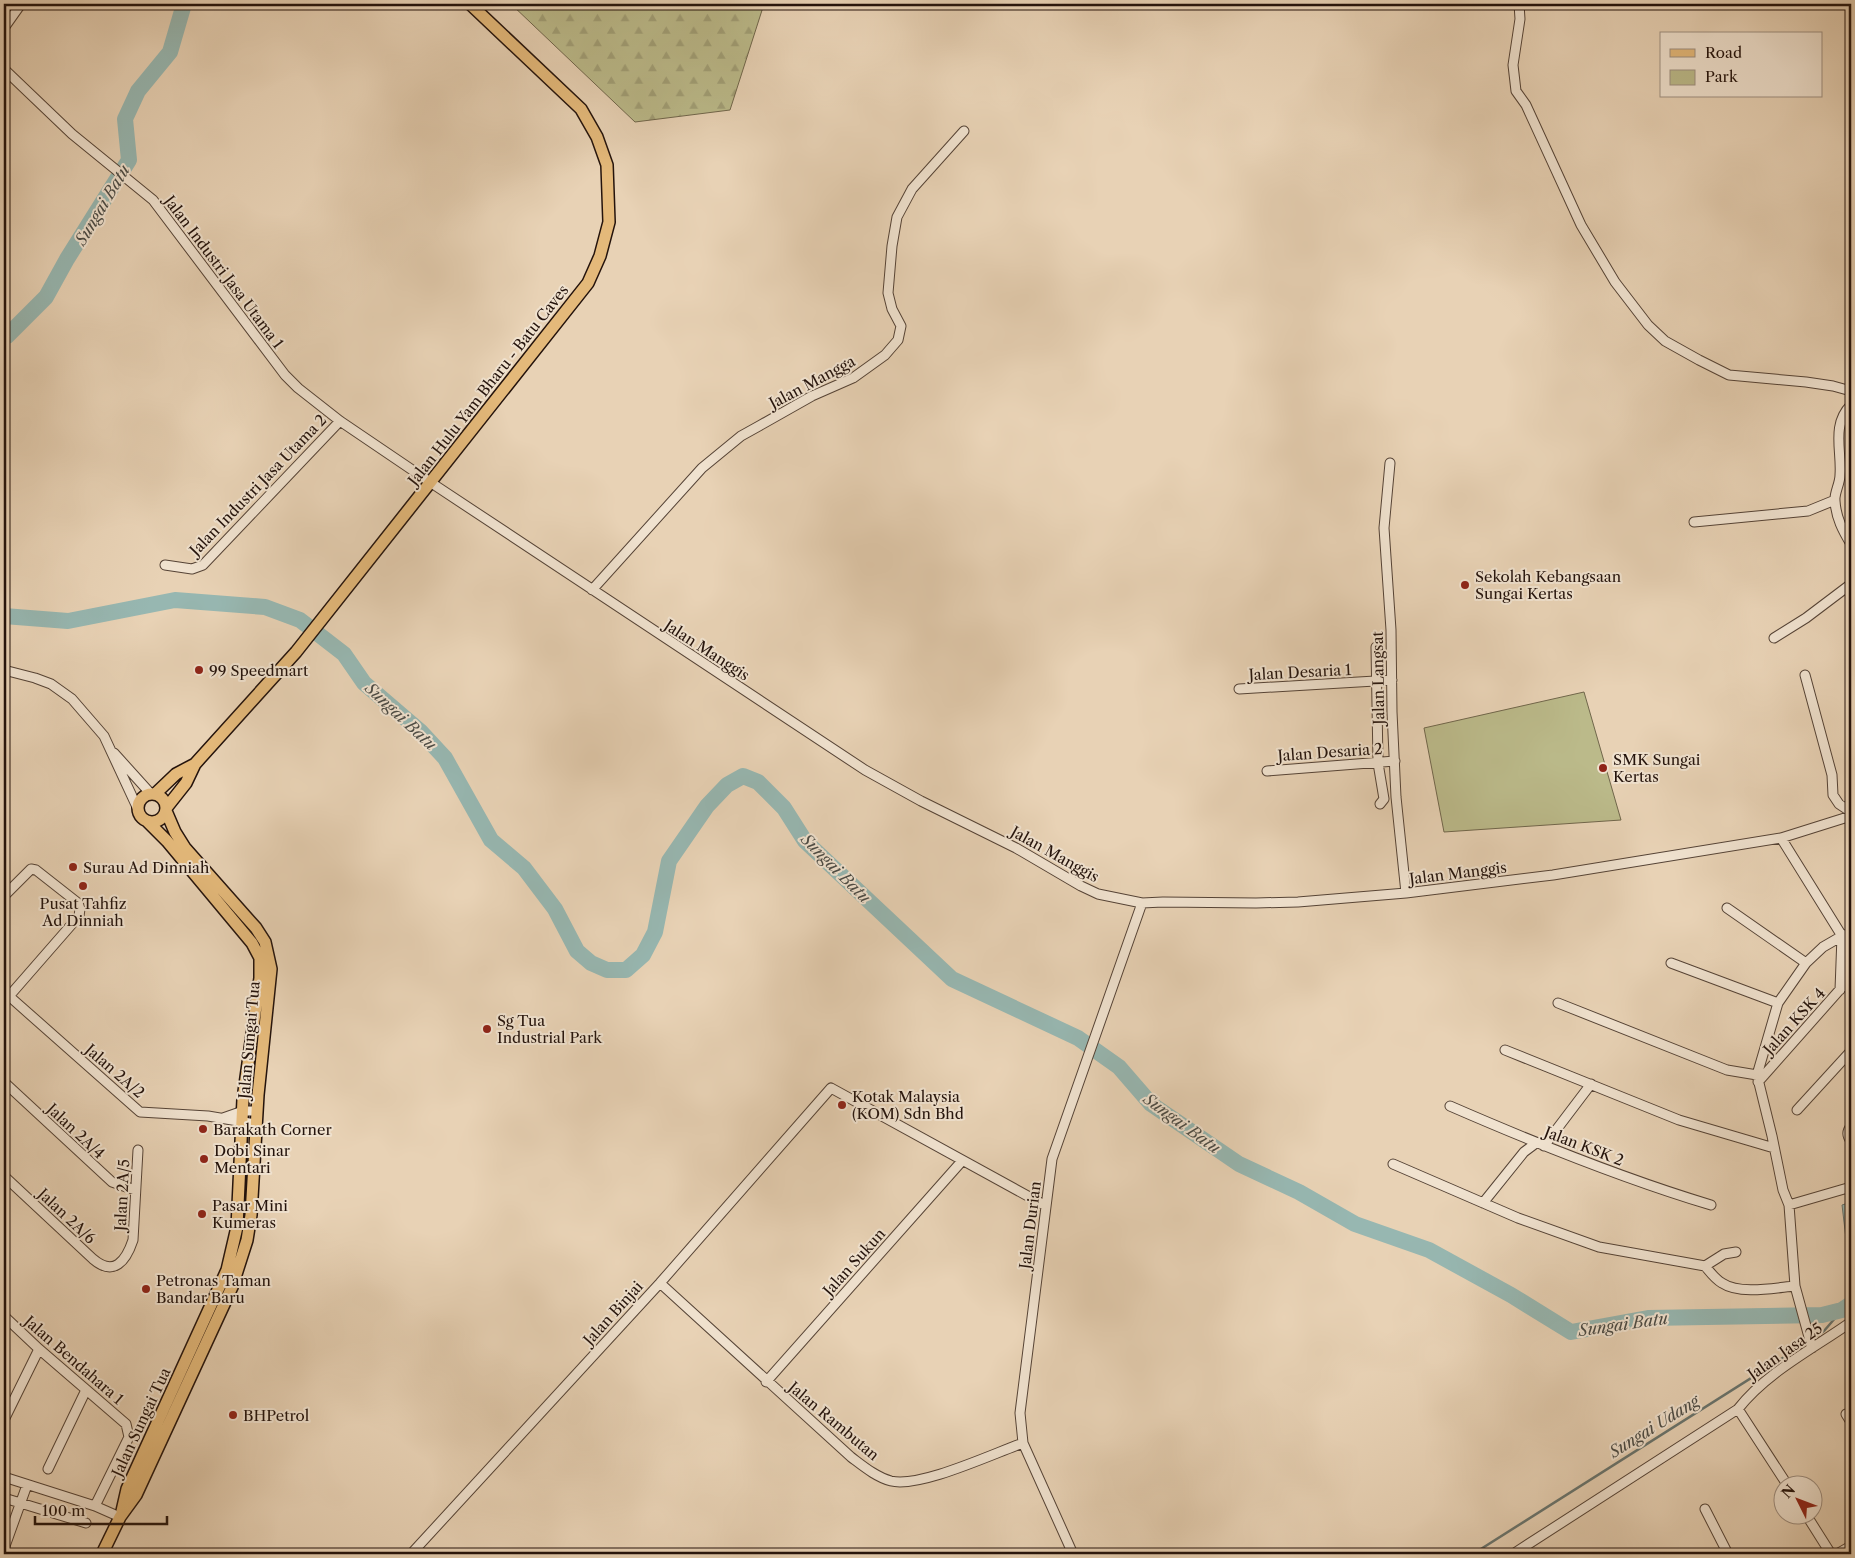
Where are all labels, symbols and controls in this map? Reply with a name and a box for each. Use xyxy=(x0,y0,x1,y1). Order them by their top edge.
legend xyxy=(1660,32,1822,98)
text: Road xyxy=(1705,43,1742,62)
text: Park xyxy=(1705,67,1739,86)
water label: Sungai Batu xyxy=(70,161,134,249)
street label: Jalan Industri Jasa Utama 1 xyxy=(159,190,288,353)
street label: Jalan Hulu Yam Bharu - Batu Caves xyxy=(402,281,572,491)
street label: Jalan Mangga xyxy=(764,351,858,414)
street label: Jalan Industri Jasa Utama 2 xyxy=(184,410,330,561)
place label: Sekolah Kebangsaan Sungai Kertas xyxy=(1475,567,1622,603)
marker: Sekolah Kebangsaan Sungai Kertas xyxy=(1459,579,1471,591)
street label: Jalan Manggis xyxy=(659,614,753,685)
street label: Jalan Langsat xyxy=(1368,630,1388,727)
street label: Jalan Desaria 1 xyxy=(1246,660,1352,684)
place label: 99 Speedmart xyxy=(209,661,309,680)
marker: 99 Speedmart xyxy=(193,664,205,676)
water label: Sungai Batu xyxy=(361,677,441,754)
street label: Jalan Desaria 2 xyxy=(1275,739,1383,765)
place label: SMK Sungai Kertas xyxy=(1613,750,1701,786)
marker: SMK Sungai Kertas xyxy=(1597,762,1609,774)
street label: Jalan Manggis xyxy=(1006,821,1102,886)
water label: Sungai Batu xyxy=(796,828,875,907)
place label: Surau Ad Dinniah xyxy=(83,858,210,877)
street label: Jalan Manggis xyxy=(1406,858,1508,889)
marker: Surau Ad Dinniah xyxy=(67,861,79,873)
marker: Pusat Tahfiz Ad Dinniah xyxy=(77,880,89,892)
place label: Pusat Tahfiz Ad Dinniah xyxy=(40,894,127,930)
street label: Jalan Sungai Tua xyxy=(234,980,264,1102)
street label: Jalan KSK 4 xyxy=(1758,984,1829,1060)
place label: Sg Tua Industrial Park xyxy=(497,1011,603,1047)
marker: Sg Tua Industrial Park xyxy=(481,1023,493,1035)
street label: Jalan 2A/2 xyxy=(80,1039,149,1102)
place label: Kotak Malaysia (KOM) Sdn Bhd xyxy=(852,1087,964,1123)
water label: Sungai Batu xyxy=(1139,1088,1225,1158)
street label: Jalan 2A/4 xyxy=(42,1098,109,1163)
marker: Kotak Malaysia (KOM) Sdn Bhd xyxy=(836,1099,848,1111)
place label: Barakath Corner xyxy=(213,1120,332,1139)
street label: Jalan KSK 2 xyxy=(1540,1121,1626,1170)
marker: Barakath Corner xyxy=(197,1123,209,1135)
place label: Dobi Sinar Mentari xyxy=(214,1141,291,1177)
marker: Dobi Sinar Mentari xyxy=(198,1153,210,1165)
street label: Jalan 2A/5 xyxy=(111,1159,133,1233)
street label: Jalan Durian xyxy=(1015,1179,1045,1272)
street label: Jalan 2A/6 xyxy=(33,1183,100,1248)
place label: Pasar Mini Kumeras xyxy=(212,1196,288,1232)
marker: Pasar Mini Kumeras xyxy=(196,1208,208,1220)
street label: Jalan Sukun xyxy=(817,1224,890,1301)
place label: Petronas Taman Bandar Baru xyxy=(156,1271,272,1307)
street label: Jalan Binjai xyxy=(578,1277,647,1351)
marker: Petronas Taman Bandar Baru xyxy=(140,1283,152,1295)
water label: Sungai Batu xyxy=(1576,1308,1670,1340)
street label: Jalan Bendahara 1 xyxy=(19,1310,128,1409)
street label: Jalan Jasa 25 xyxy=(1742,1318,1826,1385)
street label: Jalan Sungai Tua xyxy=(107,1364,175,1481)
street label: Jalan Rambutan xyxy=(783,1376,884,1465)
water label: Sungai Udang xyxy=(1604,1389,1704,1462)
place label: BHPetrol xyxy=(243,1406,310,1425)
marker: BHPetrol xyxy=(227,1409,239,1421)
north arrow xyxy=(1772,1476,1822,1526)
text: N xyxy=(1778,1481,1799,1502)
scale bar xyxy=(35,1493,168,1525)
text: 100 m xyxy=(42,1501,85,1520)

